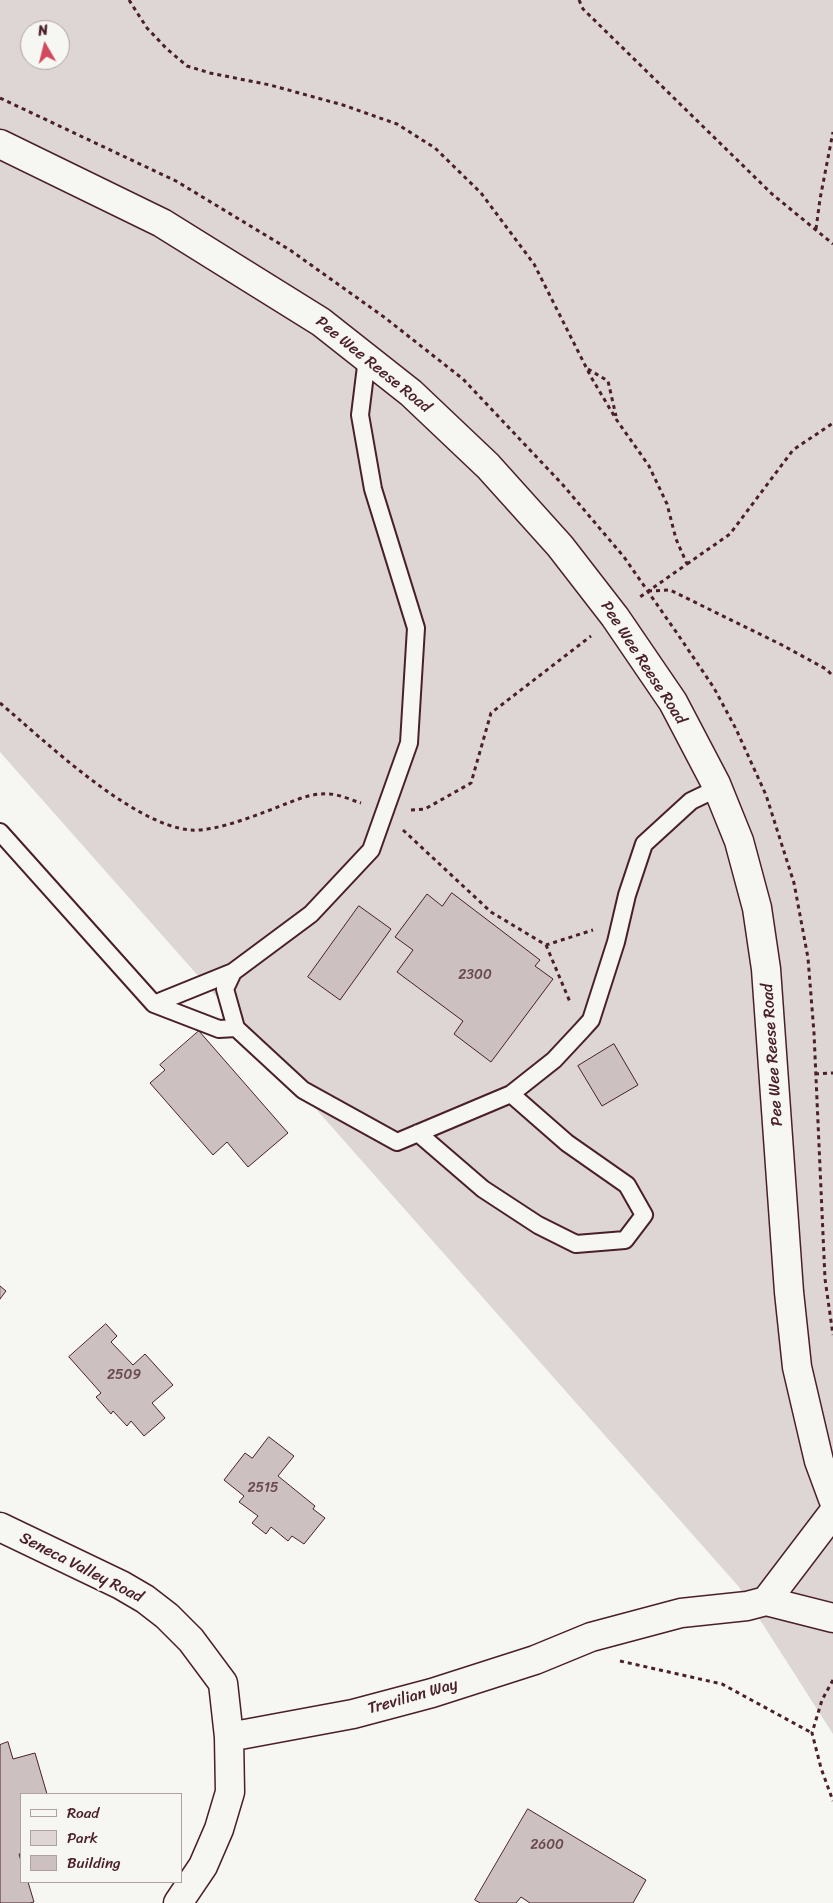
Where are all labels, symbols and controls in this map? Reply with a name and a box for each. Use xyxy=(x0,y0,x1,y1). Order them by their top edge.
text: N xyxy=(36,18,50,44)
north arrow xyxy=(20,20,70,70)
street label: Pee Wee Reese Road xyxy=(311,313,435,417)
street label: Pee Wee Reese Road xyxy=(596,598,690,728)
house number: 2300 xyxy=(458,967,492,983)
street label: Pee Wee Reese Road xyxy=(758,983,788,1127)
house number: 2509 xyxy=(107,1367,141,1383)
house number: 2515 xyxy=(247,1480,279,1496)
street label: Seneca Valley Road xyxy=(16,1529,146,1607)
street label: Trevilian Way xyxy=(366,1675,460,1719)
legend xyxy=(20,1793,182,1883)
text: Road xyxy=(67,1800,99,1826)
text: Park xyxy=(67,1825,98,1851)
house number: 2600 xyxy=(530,1837,564,1853)
text: Building xyxy=(67,1850,121,1876)

